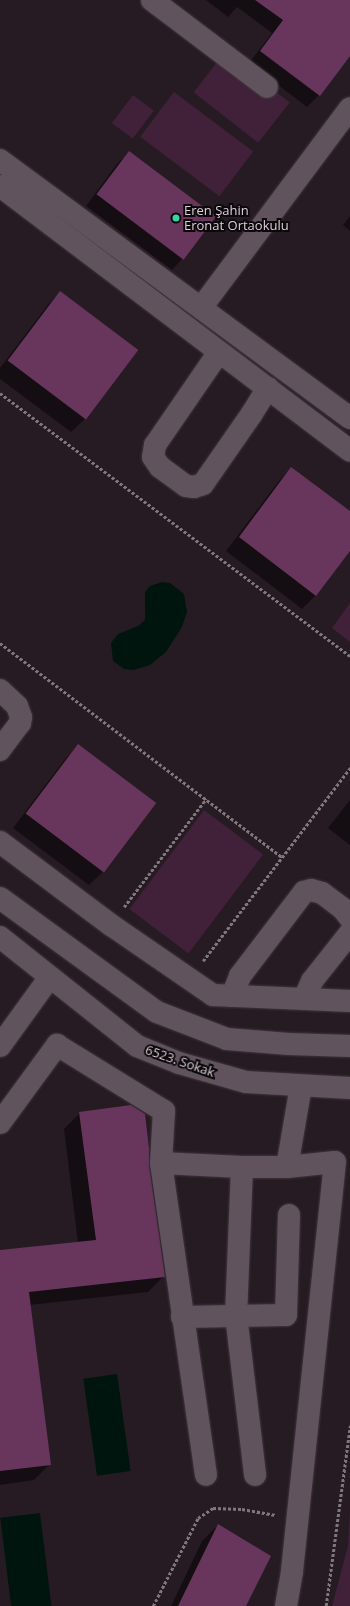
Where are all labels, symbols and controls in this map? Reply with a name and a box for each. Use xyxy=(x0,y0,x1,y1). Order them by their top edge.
place label: Eren Şahin Eronat Ortaokulu xyxy=(184,203,289,234)
marker: Eren Şahin Eronat Ortaokulu xyxy=(171,213,181,223)
street label: 6523. Sokak xyxy=(143,1042,217,1080)

